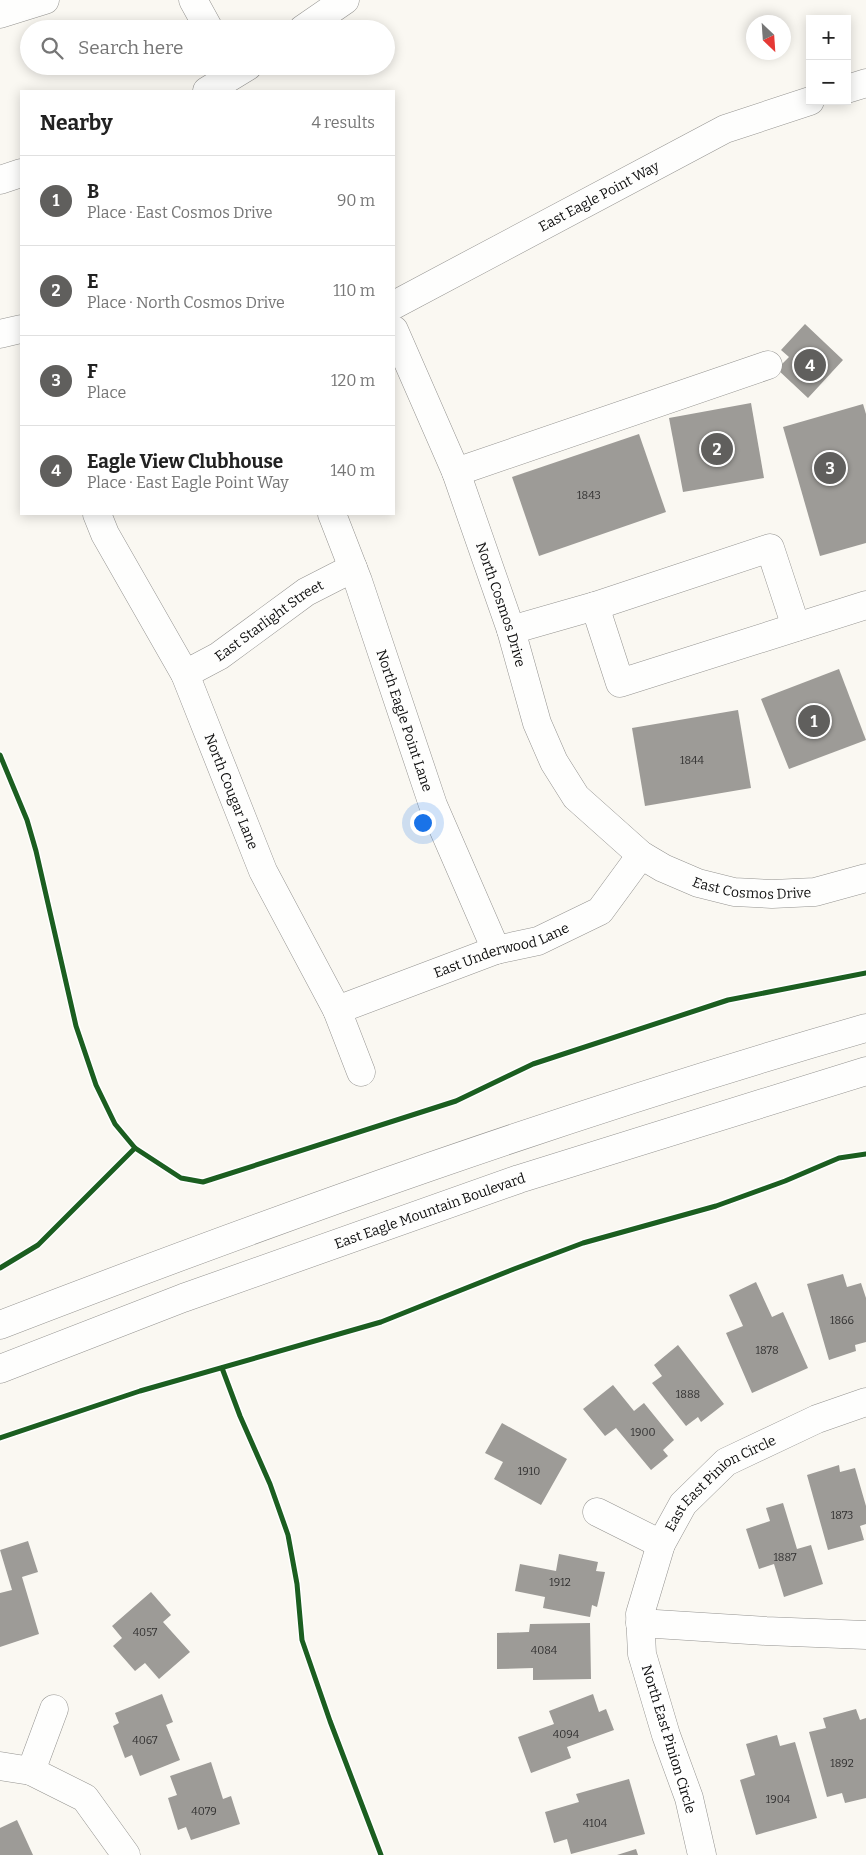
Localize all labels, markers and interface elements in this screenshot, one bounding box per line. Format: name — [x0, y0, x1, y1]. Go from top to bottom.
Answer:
north arrow — [746, 15, 791, 60]
map controls — [806, 15, 851, 105]
button: + — [806, 15, 851, 60]
search box — [20, 20, 395, 75]
icon: search — [38, 34, 66, 62]
text: Search here — [78, 36, 183, 59]
button: − — [806, 60, 851, 105]
text: Nearby — [40, 110, 113, 136]
text: 4 results — [312, 113, 375, 132]
street label: East Eagle Point Way — [536, 157, 663, 235]
text: B — [87, 180, 99, 203]
text: 1 — [53, 191, 59, 210]
text: 90 m — [337, 191, 375, 210]
text: Place · East Cosmos Drive — [87, 203, 272, 222]
text: E — [87, 270, 99, 293]
text: 2 — [51, 281, 61, 300]
text: 110 m — [333, 281, 375, 300]
text: Place · North Cosmos Drive — [87, 293, 285, 312]
pin: 4 — [794, 346, 826, 384]
text: F — [87, 360, 98, 383]
text: 3 — [51, 371, 61, 390]
text: 120 m — [331, 371, 375, 390]
text: Place — [87, 383, 126, 402]
pin: 2 — [701, 430, 733, 468]
pin: 3 — [814, 449, 846, 487]
text: Eagle View Clubhouse — [87, 450, 283, 473]
text: 4 — [51, 461, 61, 480]
text: 140 m — [330, 461, 375, 480]
text: Place · East Eagle Point Way — [87, 473, 289, 492]
house number: 1843 — [577, 489, 601, 502]
street label: North Cosmos Drive — [472, 540, 529, 669]
street label: East Starlight Street — [212, 577, 326, 665]
street label: North Eagle Point Lane — [373, 647, 436, 794]
pin: 1 — [798, 702, 830, 740]
street label: North Cougar Lane — [200, 731, 262, 852]
house number: 1844 — [680, 754, 705, 767]
your location — [410, 810, 436, 836]
street label: East Cosmos Drive — [690, 874, 812, 903]
street label: East Underwood Lane — [431, 919, 572, 982]
street label: East Eagle Mountain Boulevard — [332, 1170, 527, 1253]
house number: 1866 — [830, 1314, 854, 1327]
house number: 1878 — [755, 1344, 779, 1357]
house number: 1888 — [676, 1388, 700, 1401]
house number: 1900 — [630, 1426, 656, 1439]
street label: East East Pinion Circle — [662, 1432, 779, 1534]
house number: 1910 — [518, 1465, 540, 1478]
house number: 1873 — [831, 1509, 853, 1522]
house number: 1887 — [773, 1551, 797, 1564]
house number: 1912 — [549, 1576, 571, 1589]
house number: 4057 — [133, 1626, 158, 1639]
house number: 4084 — [531, 1644, 558, 1657]
street label: North East Pinion Circle — [638, 1663, 699, 1816]
house number: 4094 — [553, 1728, 580, 1741]
house number: 4067 — [132, 1734, 158, 1747]
house number: 1892 — [830, 1757, 854, 1770]
house number: 1904 — [766, 1793, 791, 1806]
house number: 4079 — [191, 1805, 217, 1818]
house number: 4104 — [583, 1817, 608, 1830]

